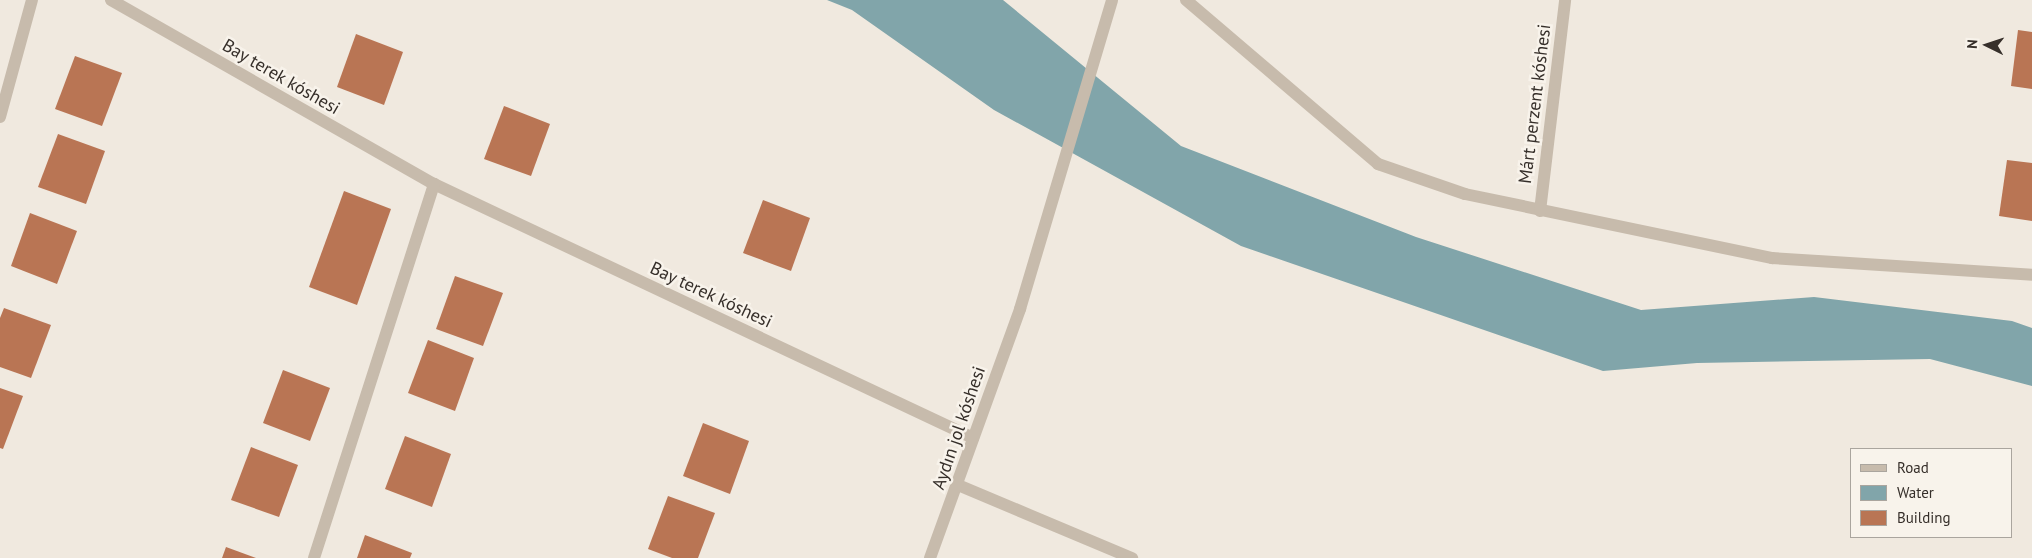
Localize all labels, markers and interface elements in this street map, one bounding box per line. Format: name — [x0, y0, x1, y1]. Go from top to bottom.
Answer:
north arrow — [1962, 20, 2012, 70]
street label: Márt perzent kóshesi — [1515, 23, 1555, 185]
street label: Bay terek kóshesi — [218, 34, 344, 120]
text: N — [1963, 39, 1981, 49]
street label: Bay terek kóshesi — [646, 257, 776, 333]
street label: Aydın jol kóshesi — [928, 364, 990, 492]
legend — [1850, 448, 2012, 538]
text: Road — [1897, 458, 1929, 477]
text: Water — [1897, 483, 1934, 502]
text: Building — [1897, 508, 1951, 527]

